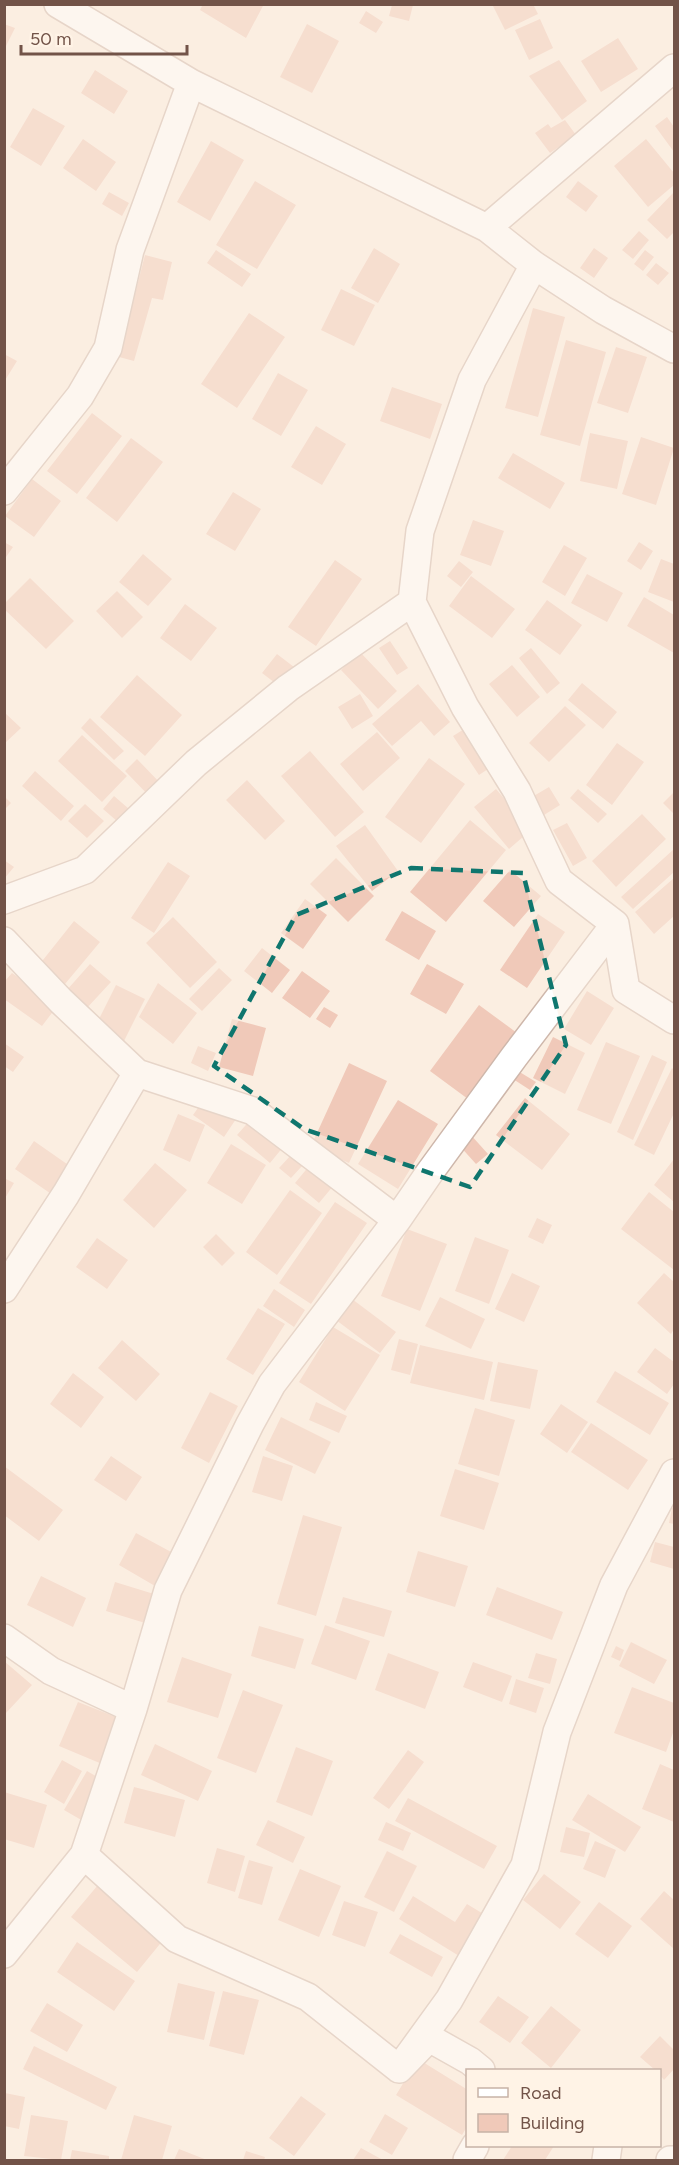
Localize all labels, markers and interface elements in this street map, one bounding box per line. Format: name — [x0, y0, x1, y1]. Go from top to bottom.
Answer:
scale bar — [21, 18, 188, 56]
text: 50 m — [30, 28, 72, 50]
legend — [466, 2069, 661, 2147]
text: Road — [520, 2082, 561, 2104]
text: Building — [520, 2112, 585, 2134]

